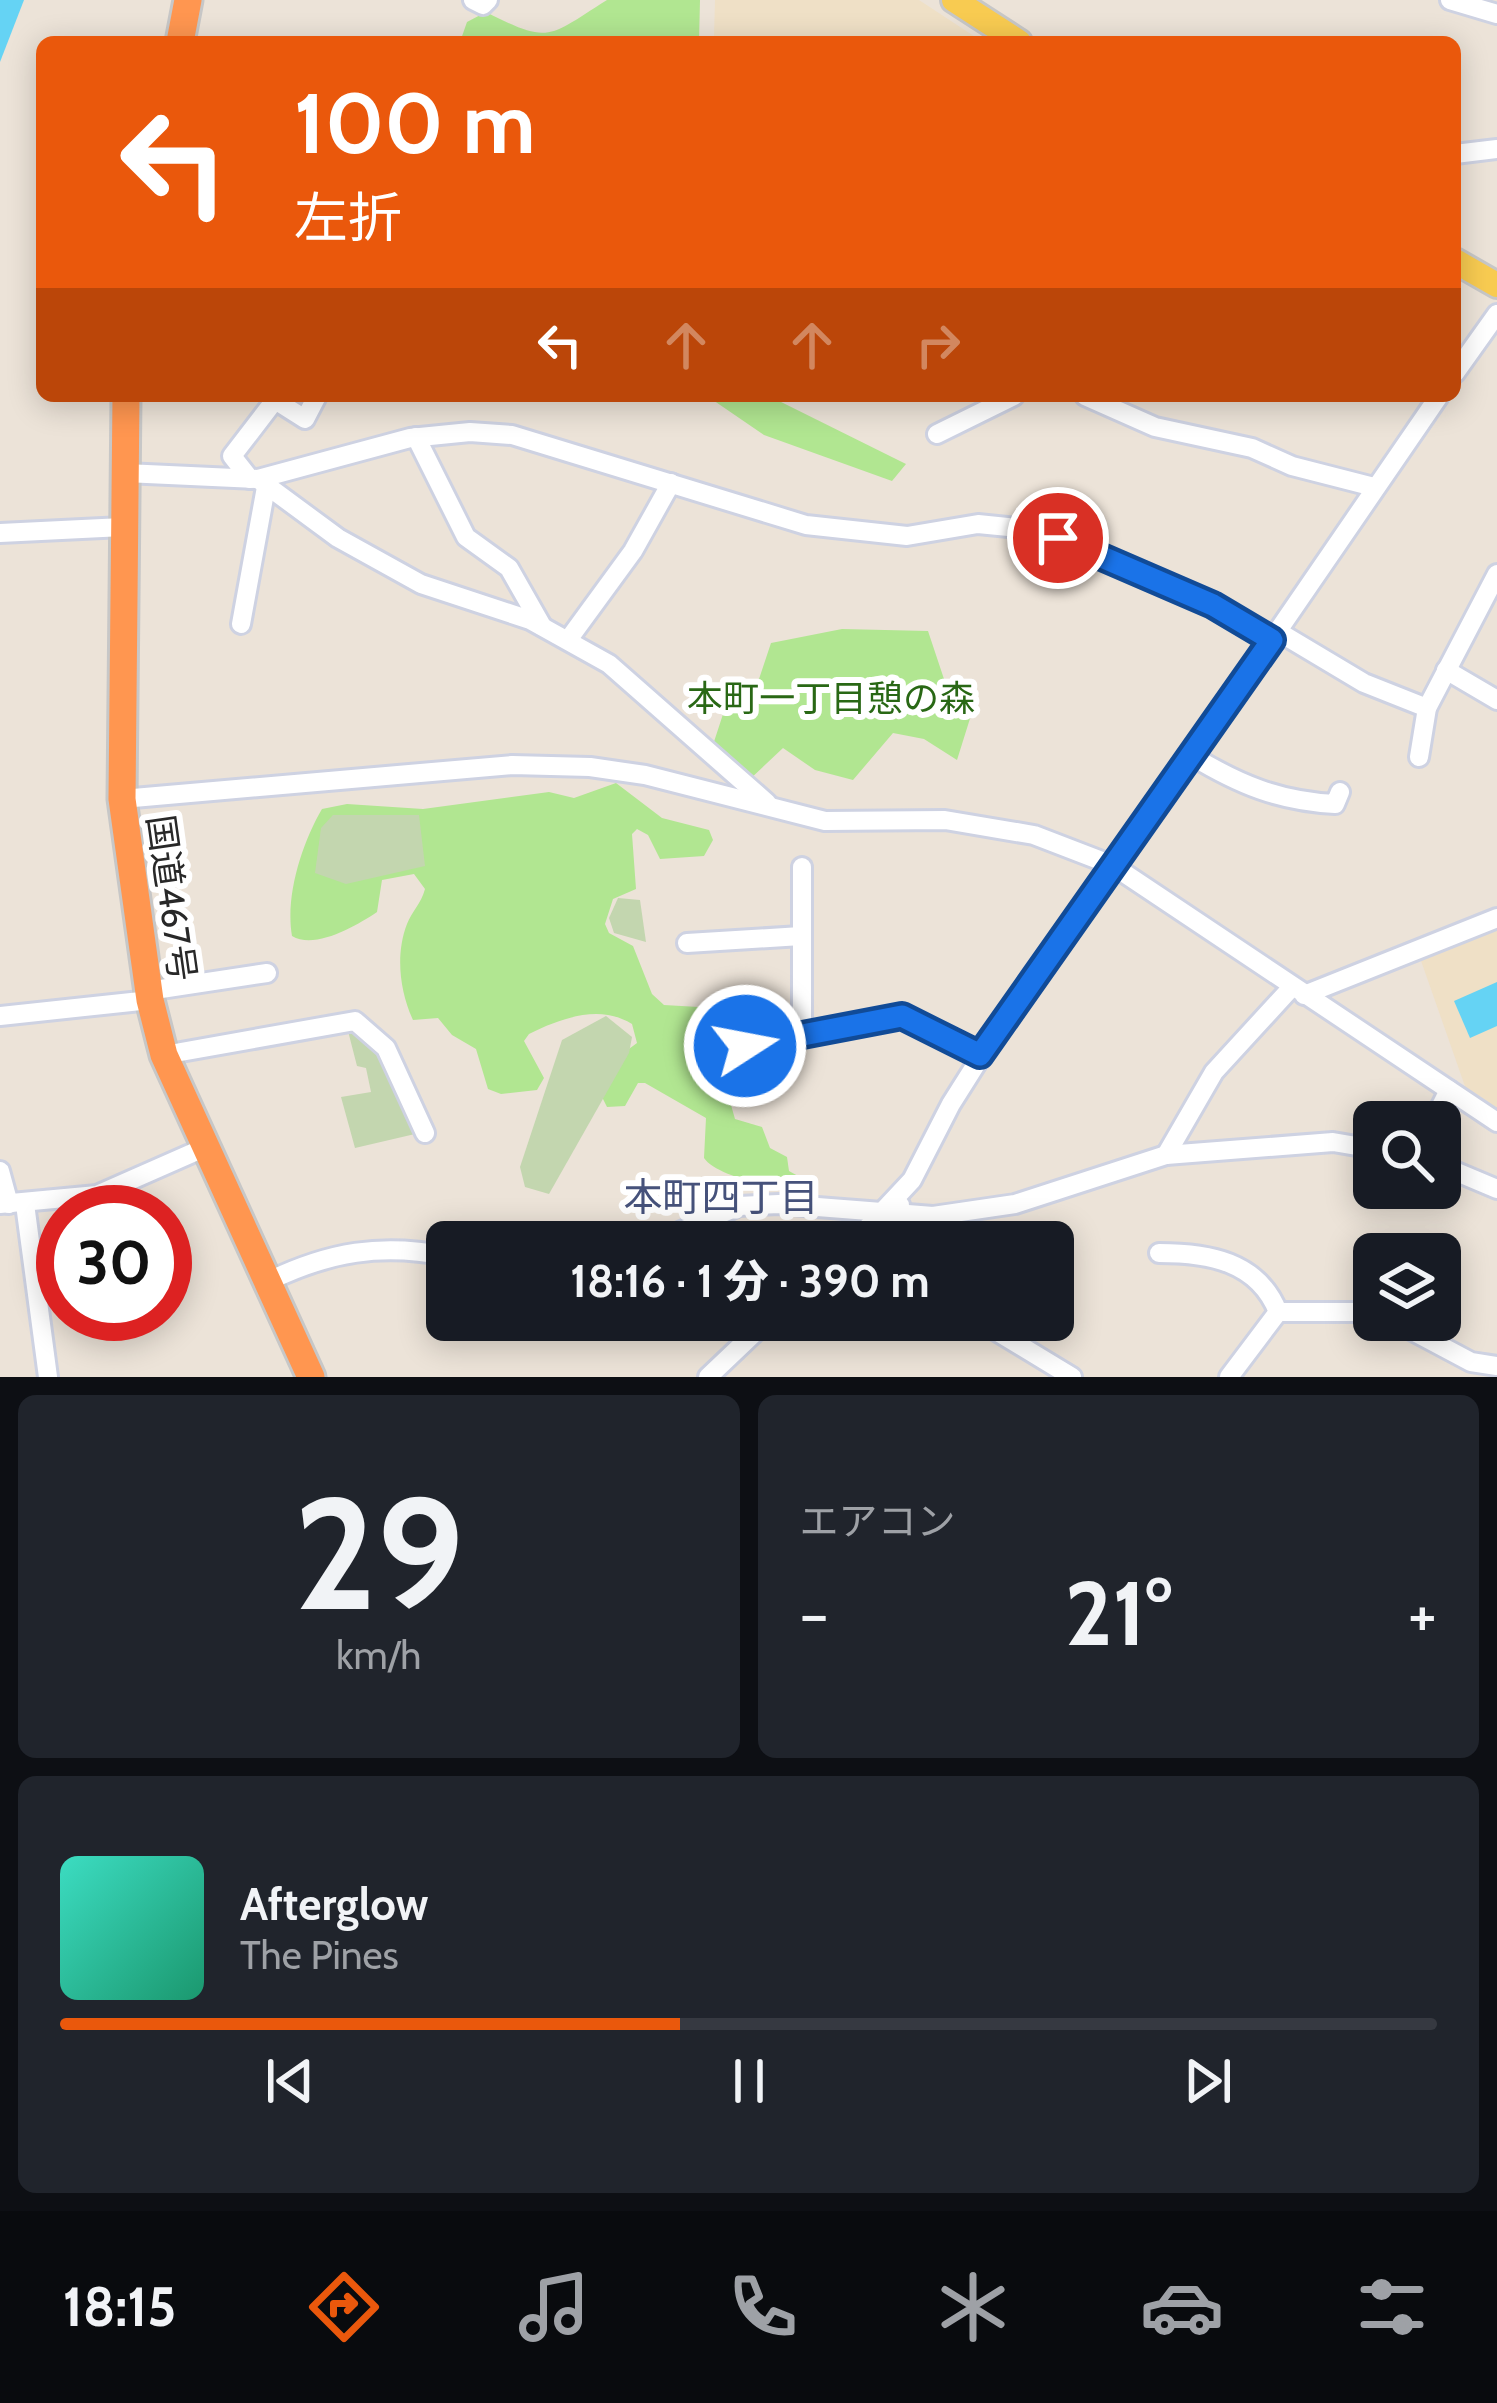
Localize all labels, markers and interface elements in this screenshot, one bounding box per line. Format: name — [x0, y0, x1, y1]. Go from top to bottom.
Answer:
text: 100 m — [294, 72, 536, 174]
icon: left — [96, 84, 252, 240]
text: 左折 — [294, 185, 402, 251]
icon: left — [527, 312, 593, 378]
icon: ahead — [653, 312, 719, 378]
icon: ahead — [779, 312, 845, 378]
icon: right — [905, 312, 971, 378]
pin — [1007, 487, 1109, 589]
icon: arrive — [1025, 505, 1091, 571]
park label: 本町一丁目憩の森 — [687, 676, 975, 720]
street label: 国道467号 — [139, 812, 205, 984]
position arrow — [682, 983, 808, 1109]
map controls — [1353, 1101, 1461, 1341]
button: search — [1353, 1101, 1461, 1209]
district label: 本町四丁目 — [623, 1173, 819, 1221]
speed limit sign: 30 — [36, 1185, 192, 1341]
button: layers — [1353, 1233, 1461, 1341]
text: 18:16 · 1 分 · 390 m — [570, 1254, 930, 1308]
text: 29 — [294, 1458, 464, 1648]
text: エアコン — [800, 1497, 956, 1545]
text: 21° — [1065, 1558, 1172, 1668]
text: − — [800, 1573, 829, 1654]
text: + — [1408, 1573, 1437, 1654]
text: km/h — [336, 1631, 421, 1679]
text: Afterglow — [240, 1877, 428, 1931]
text: The Pines — [240, 1931, 399, 1979]
icon: previous — [257, 2048, 323, 2114]
icon: pause — [716, 2048, 782, 2114]
icon: next — [1175, 2048, 1241, 2114]
icon: directions — [302, 2265, 386, 2349]
icon: music — [512, 2265, 596, 2349]
icon: phone — [721, 2265, 805, 2349]
icon: climate — [931, 2265, 1015, 2349]
icon: car — [1140, 2265, 1224, 2349]
icon: filters — [1350, 2265, 1434, 2349]
text: 18:15 — [63, 2274, 176, 2340]

